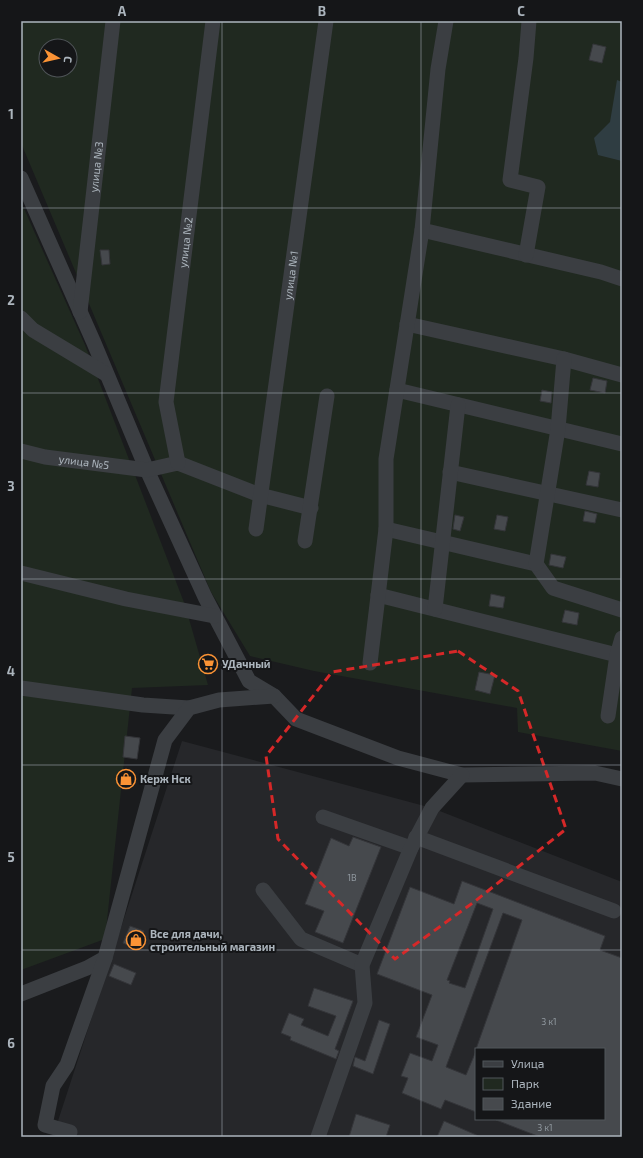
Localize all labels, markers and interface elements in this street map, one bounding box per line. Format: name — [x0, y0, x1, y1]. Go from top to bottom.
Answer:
text: A — [118, 3, 127, 19]
text: B — [318, 3, 326, 19]
text: C — [517, 3, 525, 19]
north arrow — [38, 38, 78, 78]
text: С — [61, 55, 75, 64]
text: 1 — [8, 106, 14, 122]
street label: улица №3 — [87, 141, 105, 193]
street label: улица №2 — [176, 216, 195, 269]
street label: улица №1 — [281, 250, 300, 301]
text: 2 — [7, 292, 15, 308]
street label: улица №5 — [58, 452, 110, 471]
text: 3 — [7, 478, 15, 494]
supermarket icon: УДачный — [197, 653, 219, 675]
place label: УДачный — [222, 657, 271, 670]
text: 4 — [7, 663, 15, 679]
shop icon: Керж Нск — [115, 768, 137, 790]
place label: Керж Нск — [140, 772, 191, 785]
text: 5 — [7, 849, 15, 865]
house number: 1В — [347, 872, 357, 883]
place label: Все для дачи, строительный магазин — [150, 927, 275, 953]
shop icon: Все для дачи, строительный магазин — [125, 929, 147, 951]
house number: 3 к1 — [541, 1016, 557, 1027]
text: 6 — [7, 1035, 15, 1051]
legend — [475, 1048, 605, 1120]
text: Улица — [511, 1056, 544, 1070]
text: Парк — [511, 1076, 540, 1090]
text: Здание — [511, 1096, 552, 1110]
house number: 3 к1 — [537, 1122, 553, 1133]

